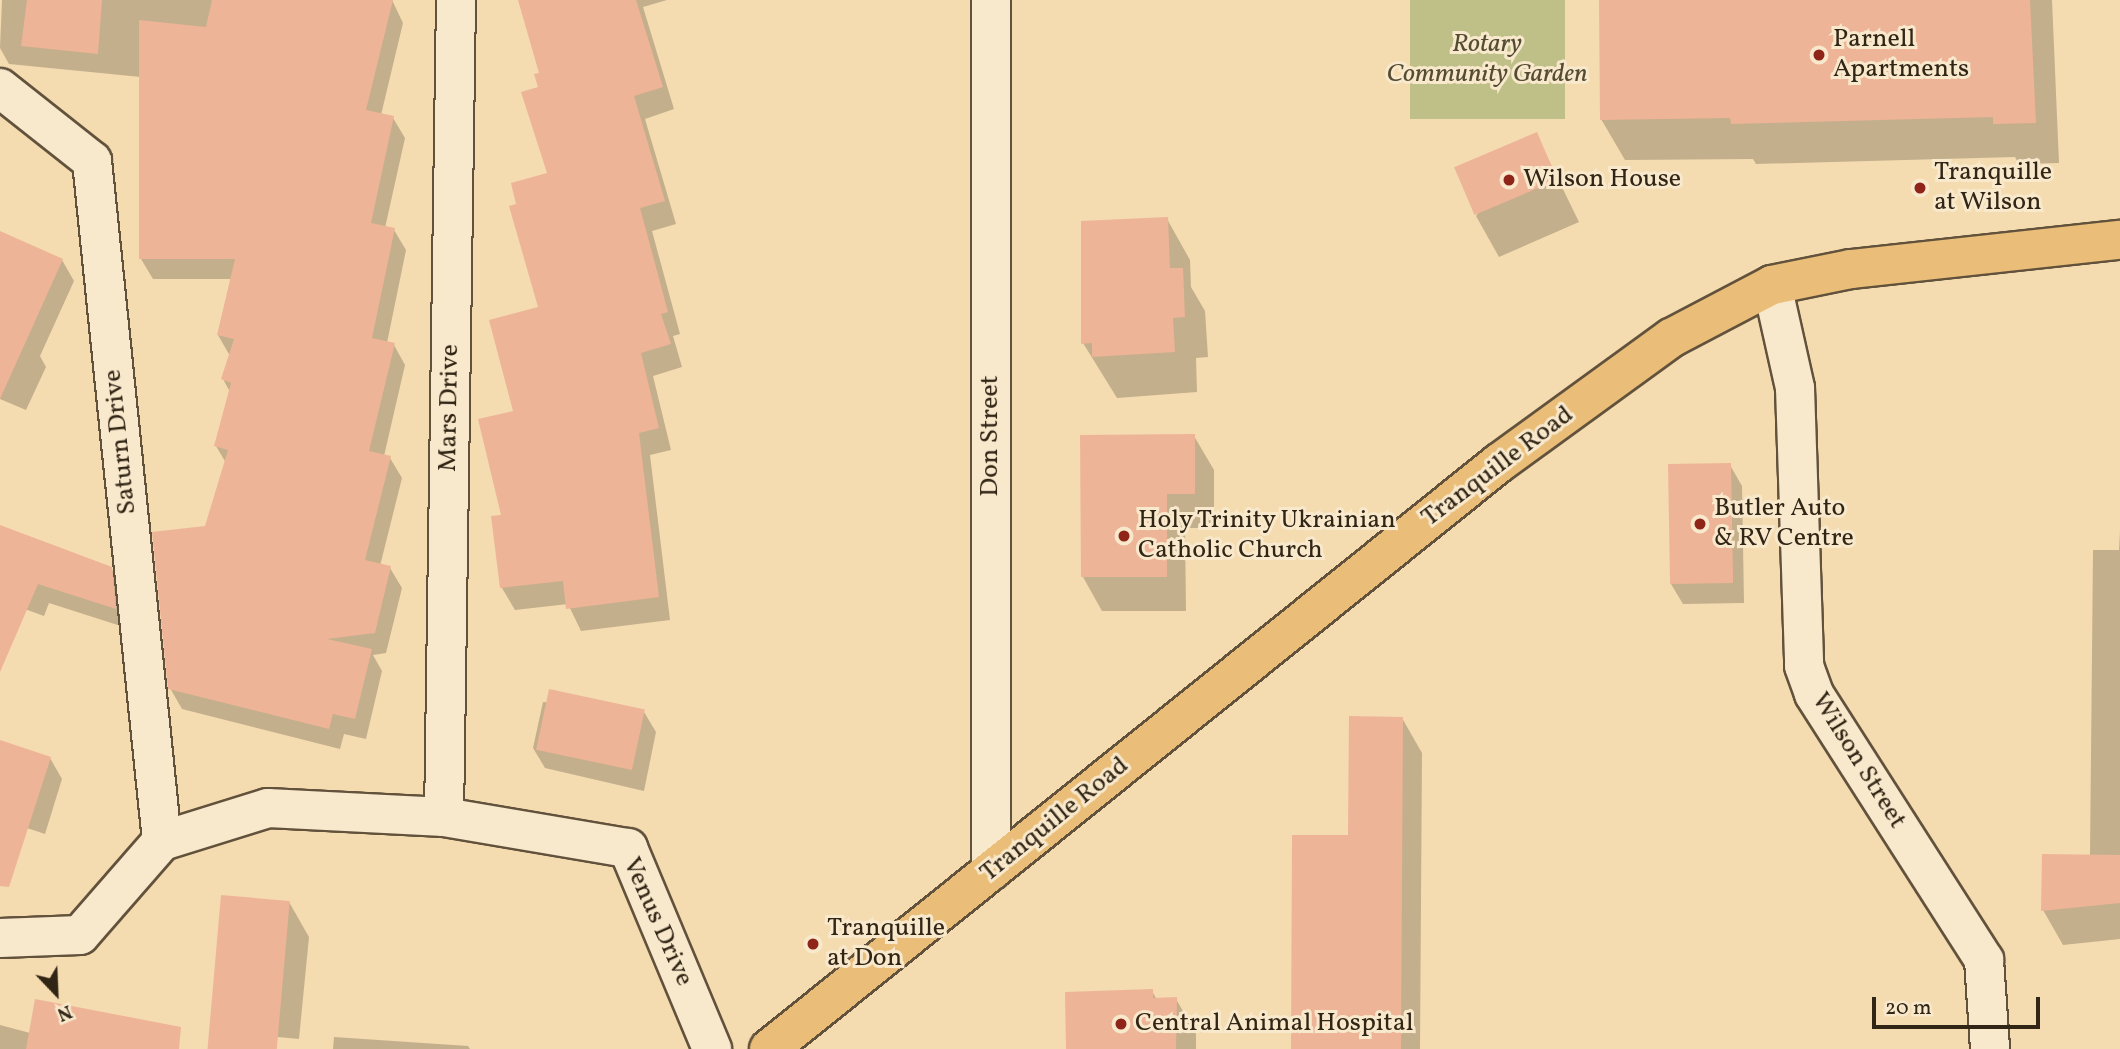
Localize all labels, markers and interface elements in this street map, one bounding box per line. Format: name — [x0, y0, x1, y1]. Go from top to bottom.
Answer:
place label: Parnell Apartments — [1833, 24, 1969, 86]
park label: Rotary Community Garden — [1386, 29, 1588, 90]
marker: Parnell Apartments — [1811, 47, 1827, 63]
place label: Tranquille at Wilson — [1934, 157, 2052, 218]
place label: Wilson House — [1523, 164, 1681, 196]
marker: Wilson House — [1501, 172, 1517, 188]
marker: Tranquille at Wilson — [1912, 180, 1928, 196]
street label: Mars Drive — [433, 344, 467, 472]
street label: Saturn Drive — [98, 368, 144, 516]
street label: Don Street — [975, 375, 1007, 497]
street label: Tranquille Road — [1416, 400, 1580, 534]
place label: Butler Auto & RV Centre — [1714, 493, 1855, 554]
place label: Holy Trinity Ukrainian Catholic Church — [1138, 505, 1398, 566]
marker: Butler Auto & RV Centre — [1692, 516, 1708, 532]
marker: Holy Trinity Ukrainian Catholic Church — [1116, 528, 1132, 544]
street label: Wilson Street — [1804, 687, 1912, 835]
street label: Tranquille Road — [974, 751, 1136, 889]
street label: Venus Drive — [615, 853, 699, 991]
place label: Tranquille at Don — [827, 913, 945, 974]
marker: Tranquille at Don — [805, 936, 821, 952]
north arrow — [21, 958, 91, 1028]
scale bar — [1875, 982, 2043, 1026]
text: 20 m — [1885, 994, 1931, 1023]
text: N — [53, 998, 76, 1027]
place label: Central Animal Hospital — [1135, 1008, 1413, 1040]
marker: Central Animal Hospital — [1113, 1016, 1129, 1032]

